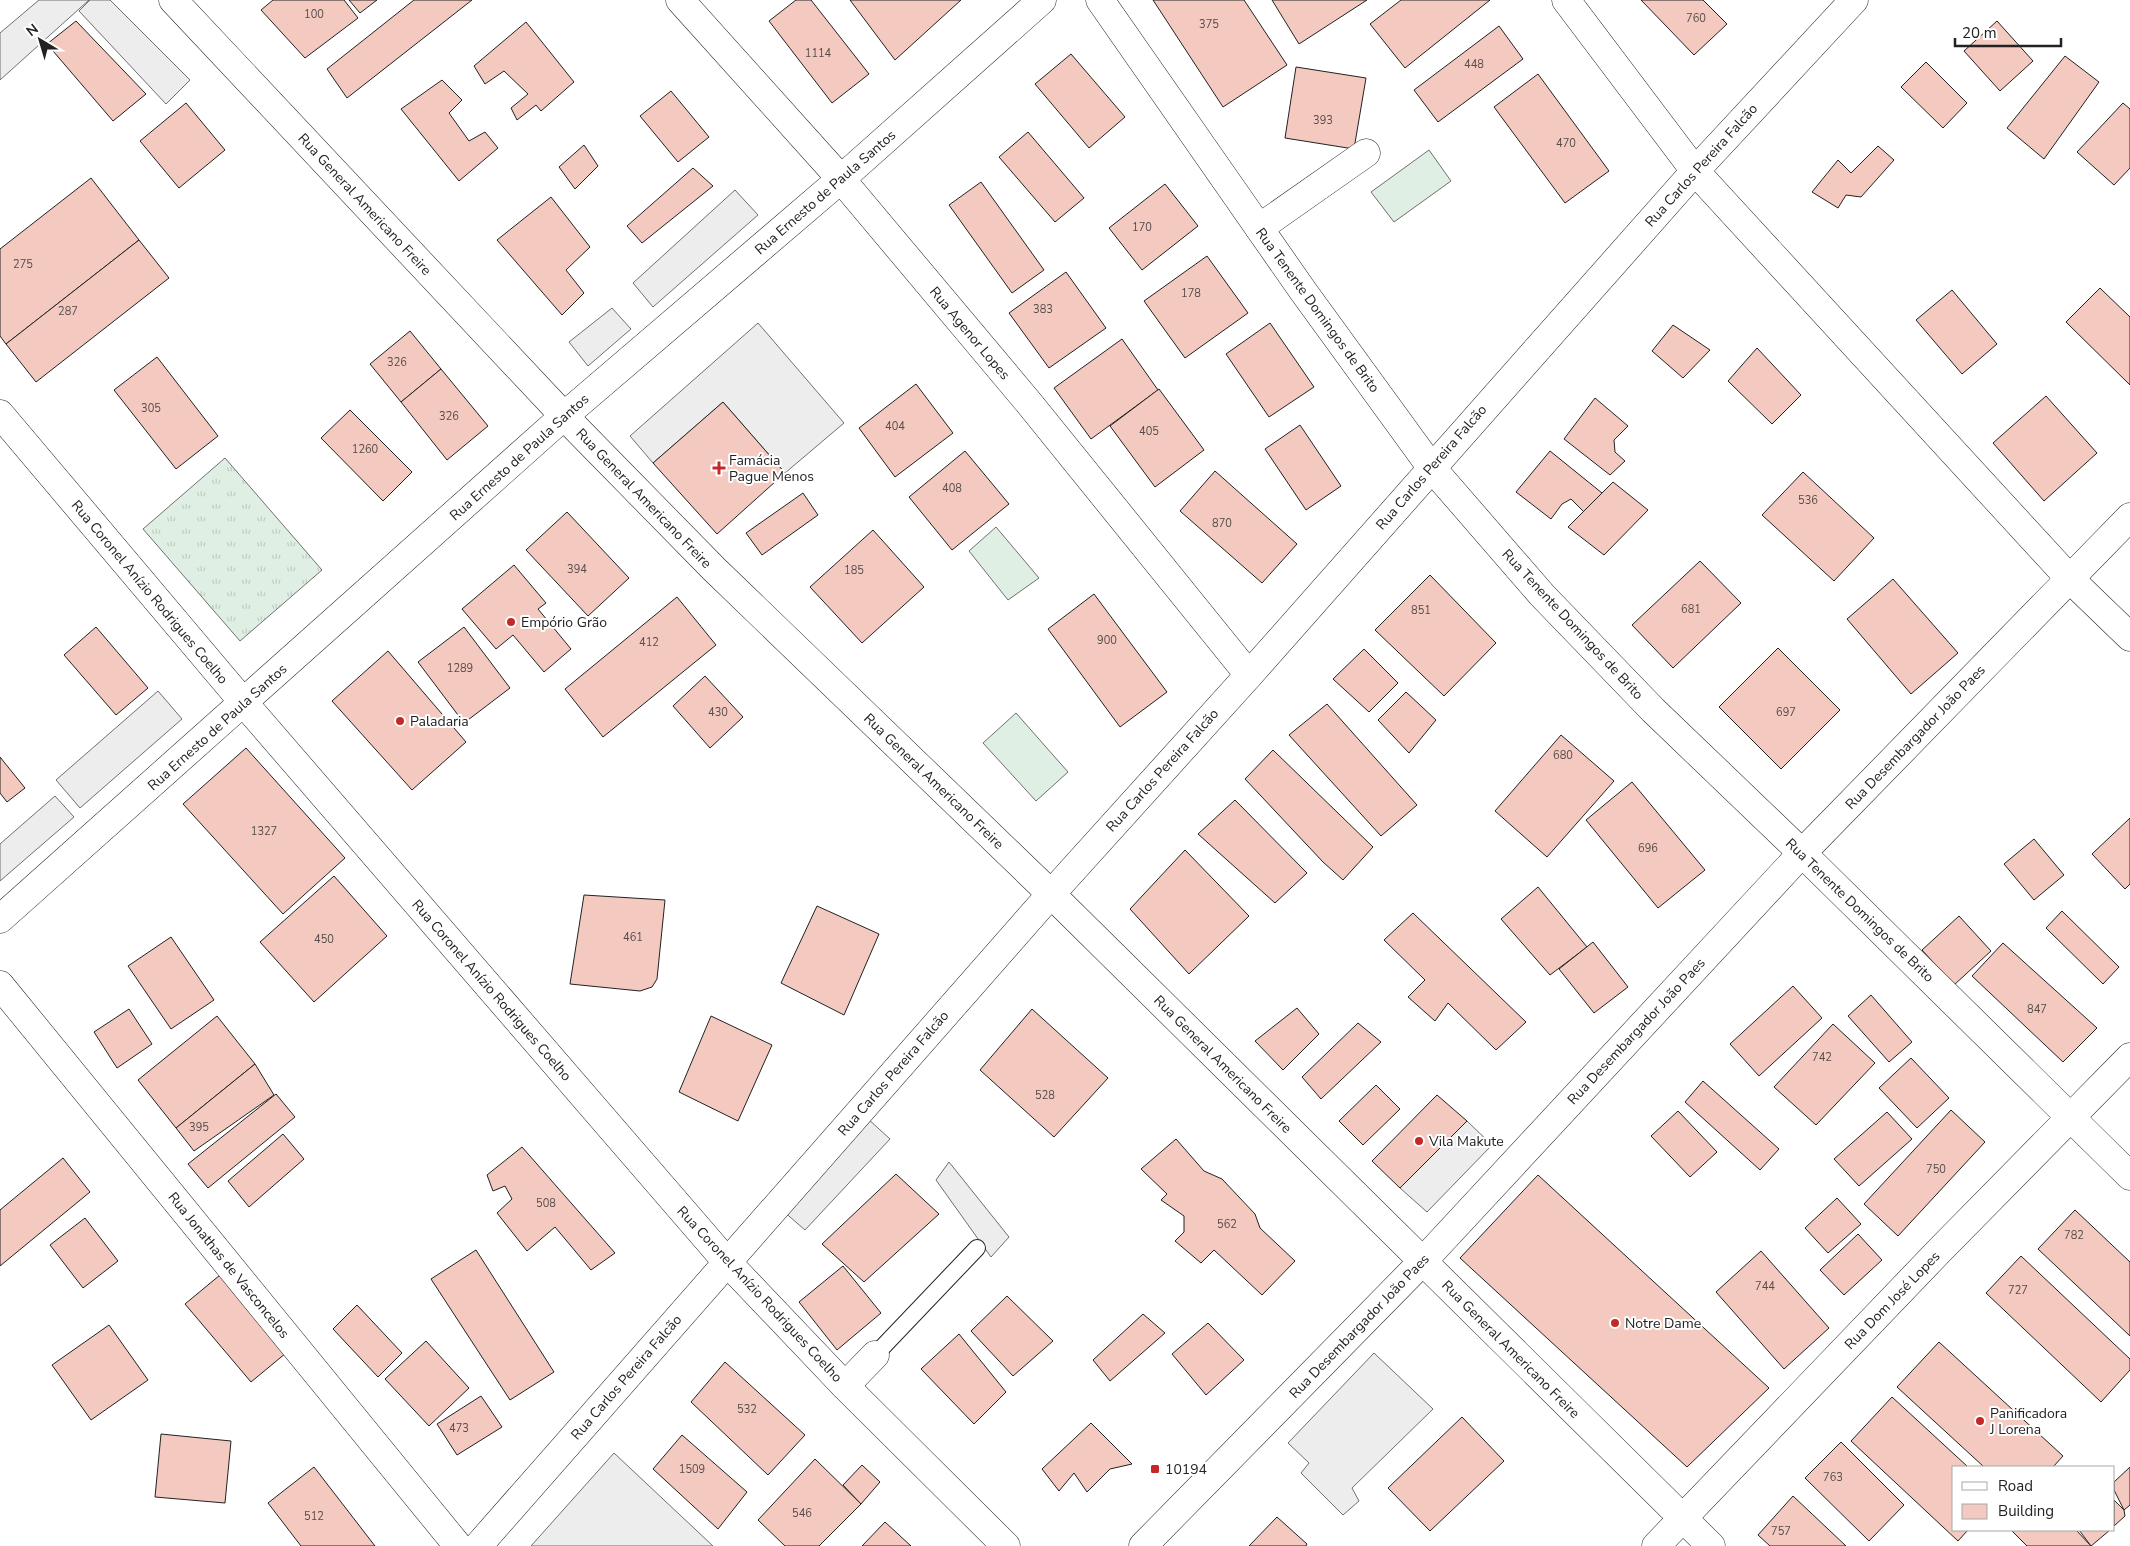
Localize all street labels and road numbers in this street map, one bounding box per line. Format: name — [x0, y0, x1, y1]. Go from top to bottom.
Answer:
street label: Rua Carlos Pereira Falcão — [1641, 99, 1762, 231]
street label: Rua Ernesto de Paula Santos — [751, 126, 900, 259]
street label: Rua General Americano Freire — [294, 129, 436, 280]
street label: Rua Tenente Domingos de Brito — [1251, 224, 1384, 397]
street label: Rua Agenor Lopes — [925, 283, 1014, 384]
street label: Rua Ernesto de Paula Santos — [446, 390, 593, 525]
street label: Rua Carlos Pereira Falcão — [1372, 401, 1491, 534]
street label: Rua General Americano Freire — [572, 424, 716, 573]
street label: Rua Coronel Anízio Rodrigues Coelho — [67, 496, 232, 688]
street label: Rua Tenente Domingos de Brito — [1498, 545, 1648, 704]
street label: Rua Ernesto de Paula Santos — [144, 660, 291, 795]
street label: Rua Desembargador João Paes — [1841, 661, 1990, 814]
street label: Rua Carlos Pereira Falcão — [1102, 704, 1223, 836]
street label: Rua General Americano Freire — [859, 709, 1008, 853]
street label: Rua Tenente Domingos de Brito — [1781, 834, 1938, 987]
street label: Rua Coronel Anízio Rodrigues Coelho — [407, 896, 576, 1085]
street label: Rua Desembargador João Paes — [1563, 954, 1710, 1109]
street label: Rua General Americano Freire — [1149, 991, 1296, 1138]
street label: Rua Carlos Pereira Falcão — [834, 1007, 953, 1140]
street label: Rua Jonathas de Vasconcelos — [164, 1188, 294, 1343]
street label: Rua Coronel Anízio Rodrigues Coelho — [673, 1202, 847, 1387]
street label: Rua Dom José Lopes — [1840, 1247, 1944, 1354]
street label: Rua Desembargador João Paes — [1285, 1250, 1434, 1403]
street label: Rua General Americano Freire — [1437, 1276, 1584, 1423]
street label: Rua Carlos Pereira Falcão — [567, 1311, 686, 1444]

